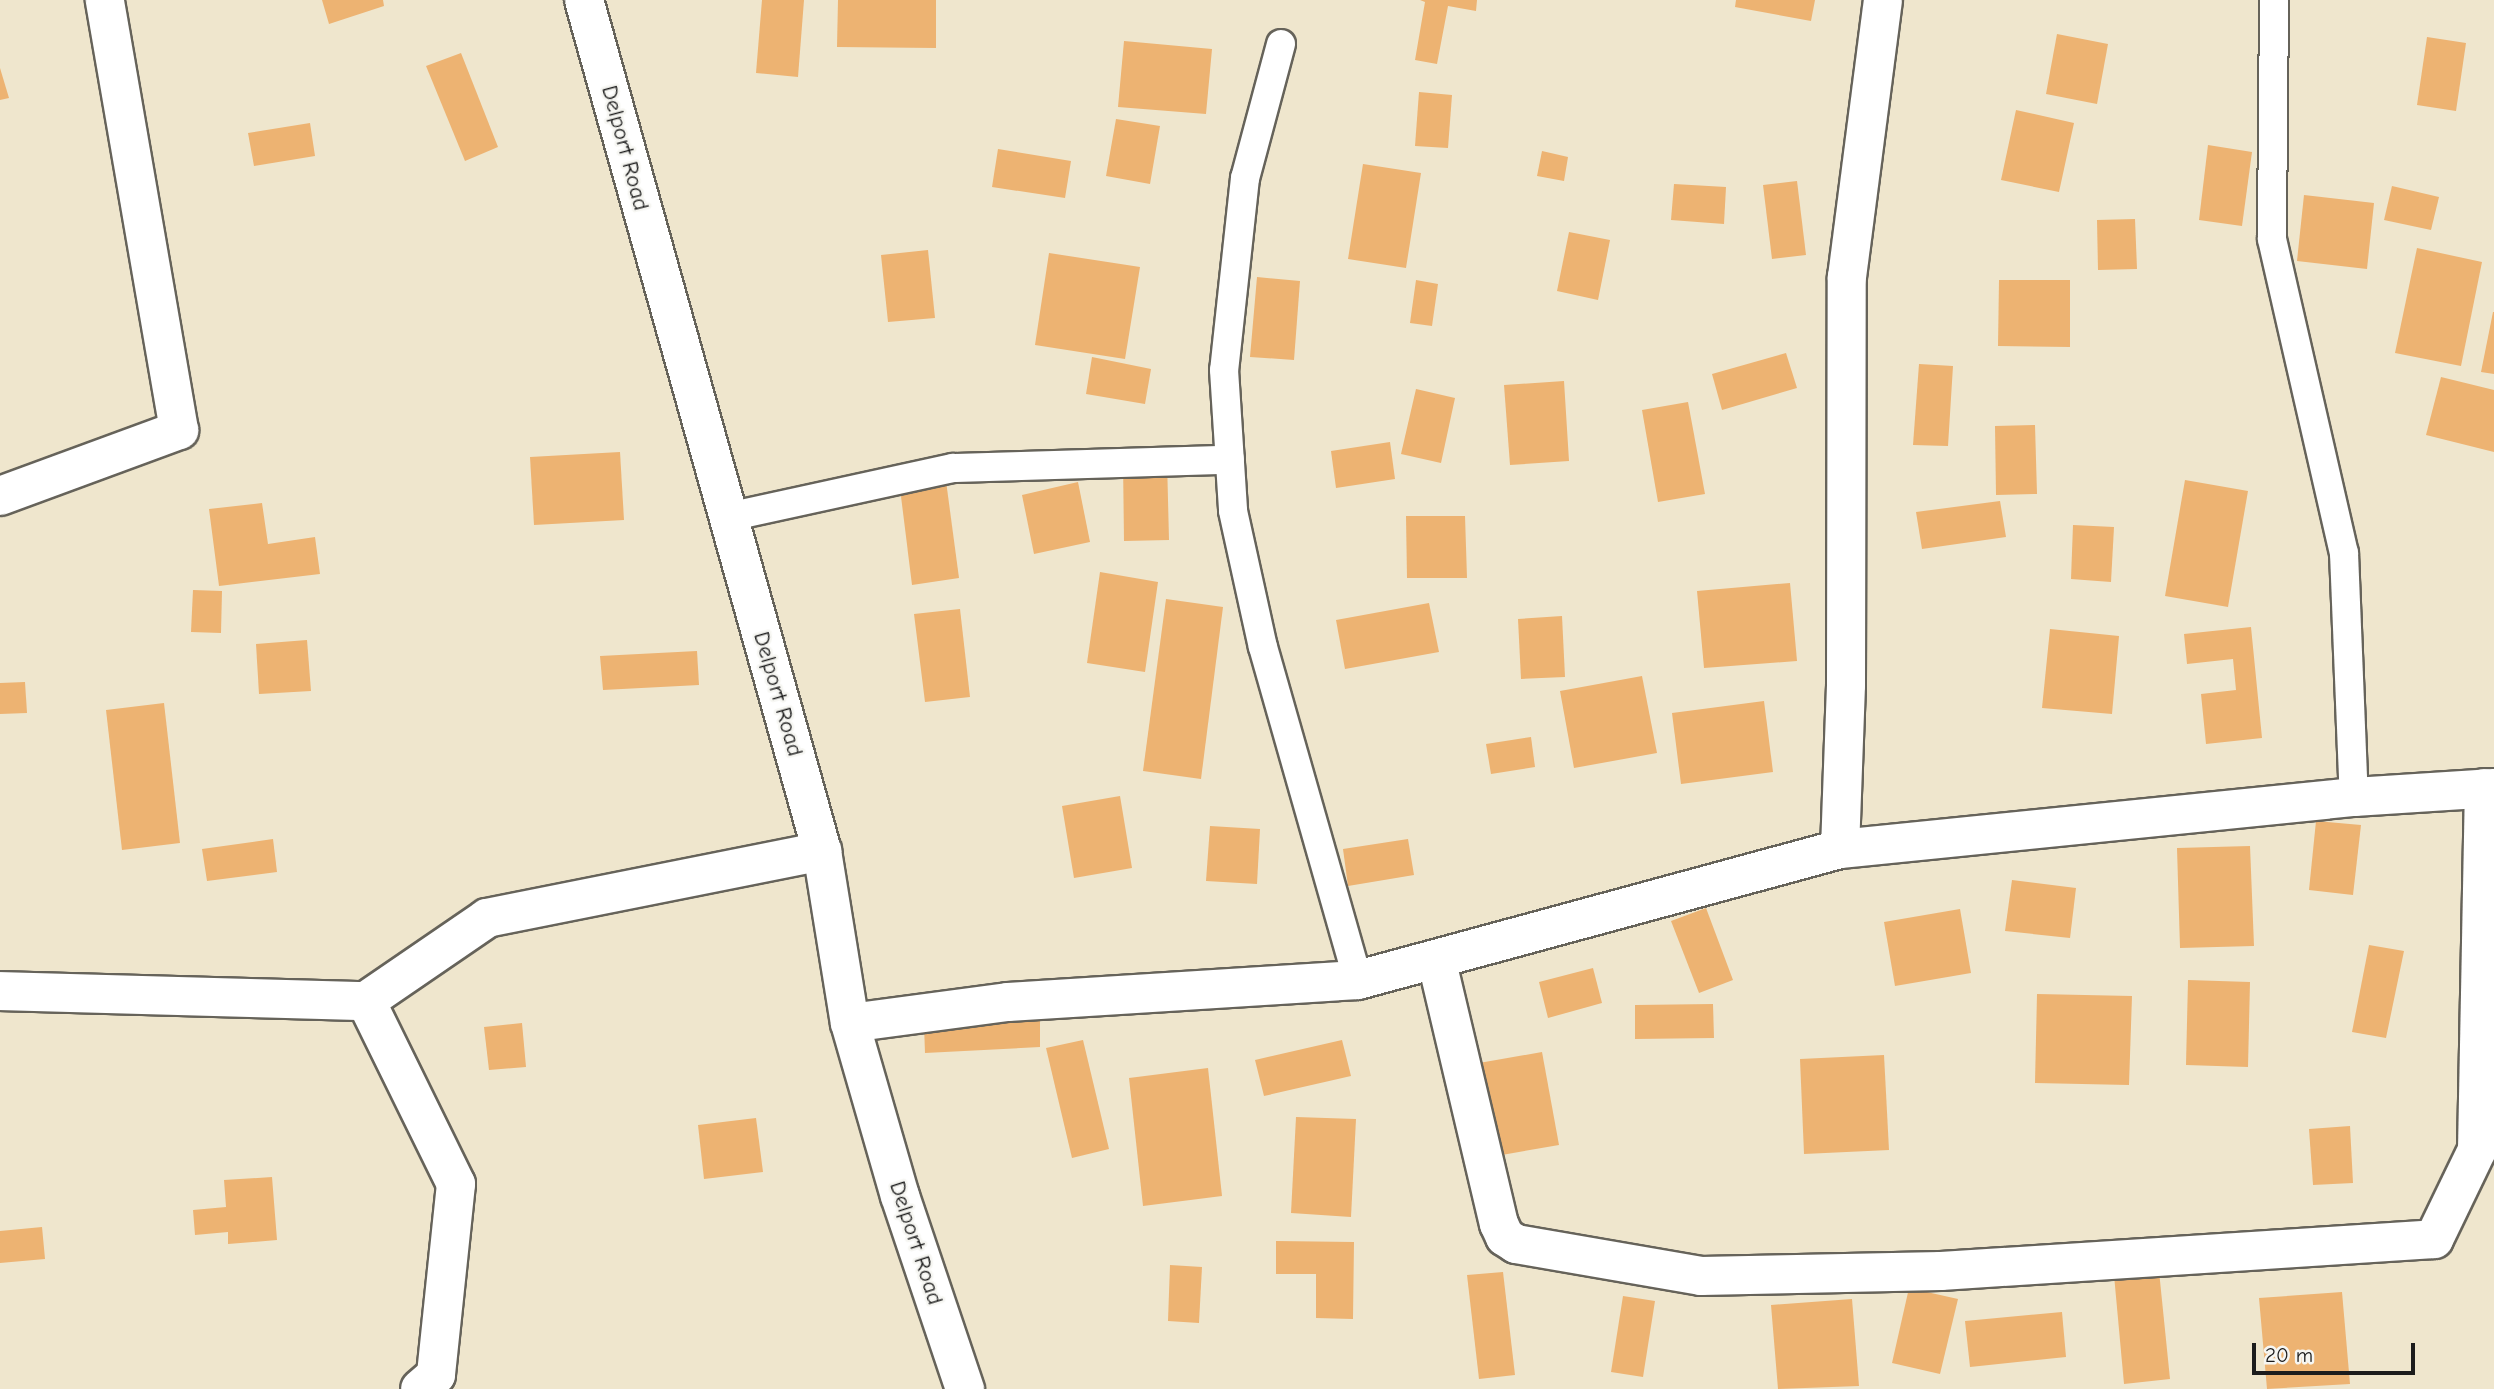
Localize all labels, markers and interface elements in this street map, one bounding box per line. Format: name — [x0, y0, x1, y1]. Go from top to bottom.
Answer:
street label: Delport Road — [595, 82, 655, 214]
street label: Delport Road — [747, 628, 809, 760]
street label: Delport Road — [883, 1178, 949, 1308]
scale bar — [2256, 1330, 2419, 1374]
text: 20 m — [2265, 1343, 2313, 1367]

